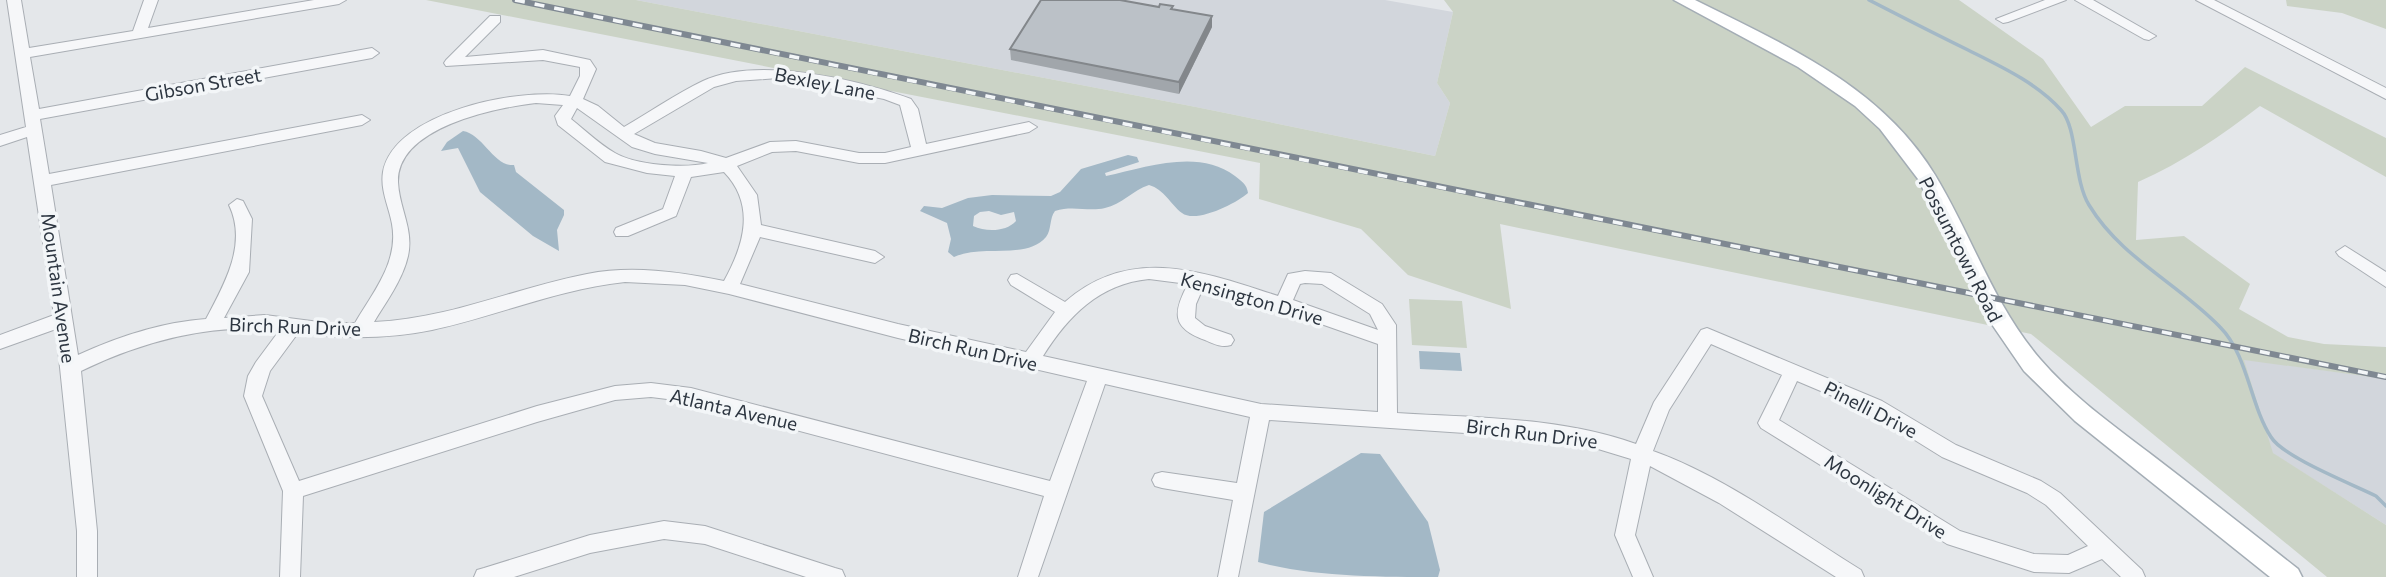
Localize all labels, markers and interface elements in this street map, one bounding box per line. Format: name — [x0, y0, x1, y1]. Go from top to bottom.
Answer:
street label: Gibson Street — [143, 62, 263, 106]
street label: Bexley Lane — [773, 62, 877, 104]
street label: Possumtown Road — [1914, 173, 2008, 325]
street label: Mountain Avenue — [37, 211, 81, 365]
street label: Kensington Drive — [1178, 267, 1326, 329]
street label: Birch Run Drive — [229, 312, 361, 340]
street label: Birch Run Drive — [906, 323, 1040, 375]
street label: Pinelli Drive — [1820, 376, 1922, 442]
street label: Atlanta Avenue — [668, 383, 800, 435]
street label: Birch Run Drive — [1465, 414, 1599, 452]
street label: Moonlight Drive — [1821, 449, 1951, 543]

